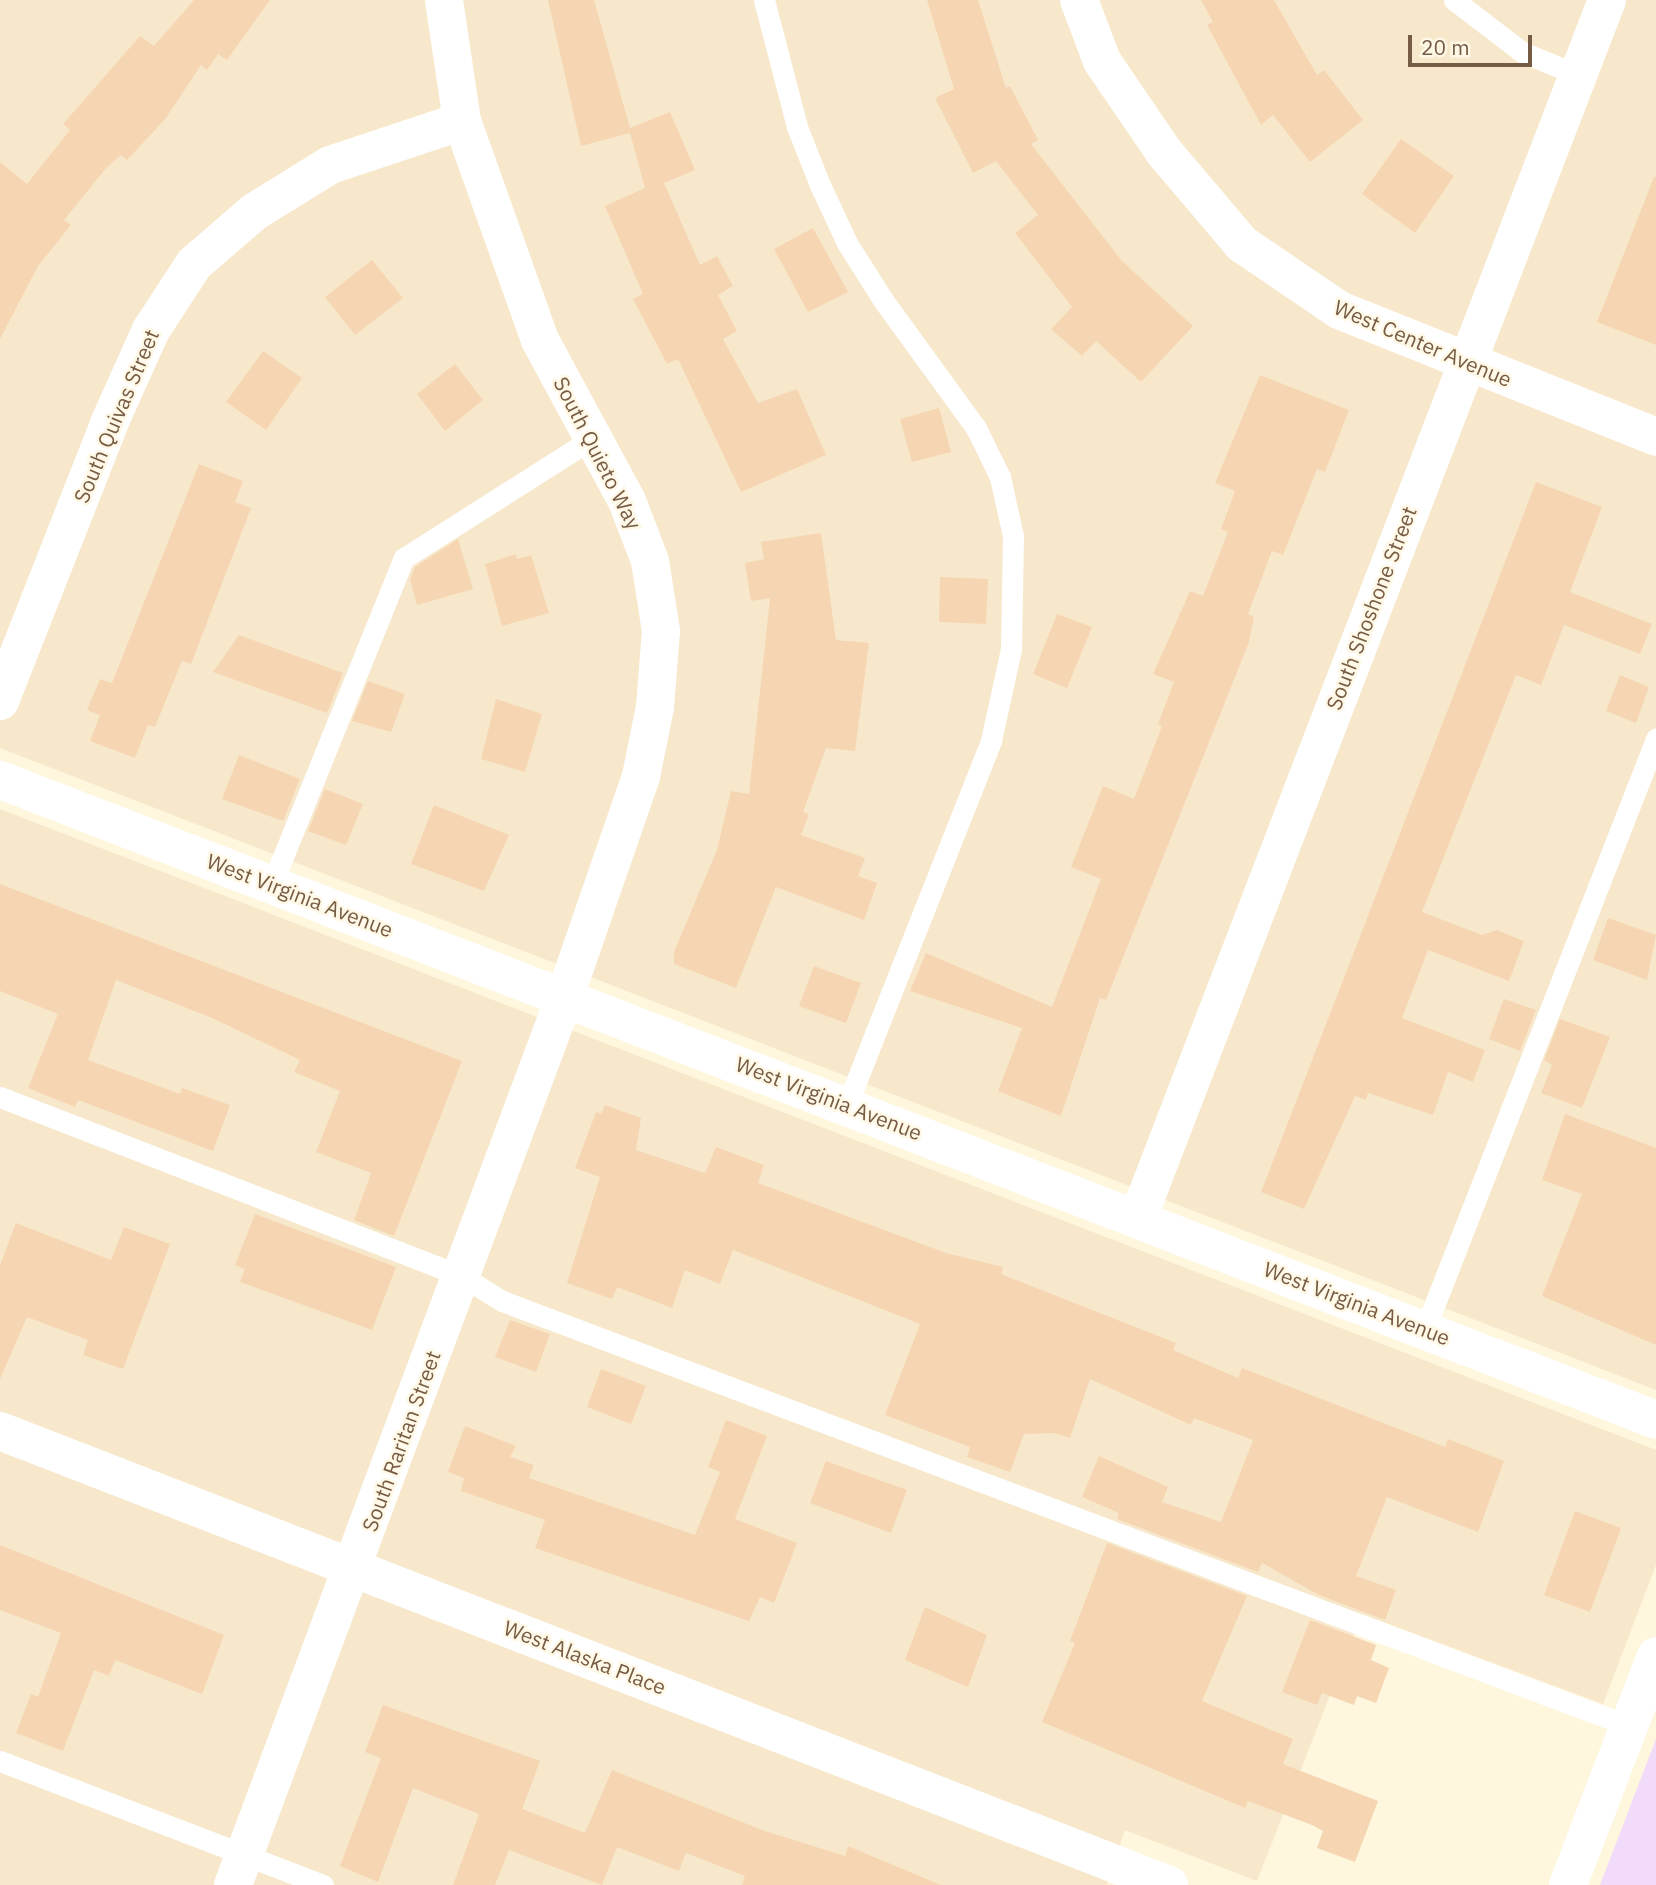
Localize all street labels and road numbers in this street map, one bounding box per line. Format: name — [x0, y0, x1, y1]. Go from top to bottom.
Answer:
street label: West Center Avenue — [1330, 294, 1516, 392]
street label: South Quivas Street — [68, 325, 164, 507]
street label: South Quieto Way — [549, 373, 647, 533]
street label: South Shoshone Street — [1321, 503, 1421, 713]
street label: West Virginia Avenue — [203, 848, 397, 942]
street label: West Virginia Avenue — [732, 1051, 926, 1145]
street label: West Virginia Avenue — [1260, 1256, 1454, 1350]
street label: South Raritan Street — [357, 1347, 445, 1535]
street label: West Alaska Place — [500, 1614, 670, 1700]

